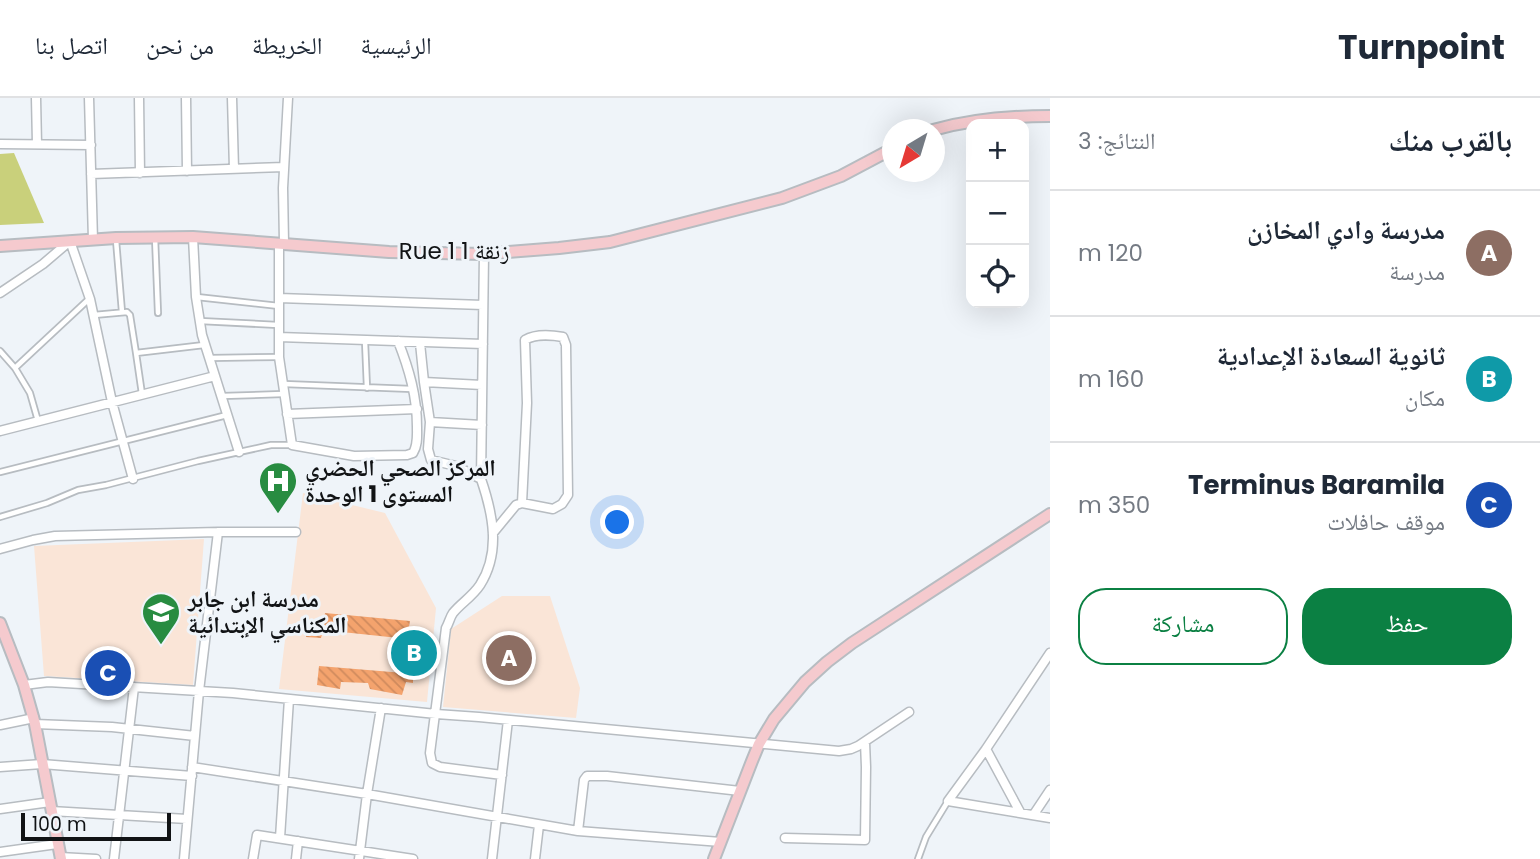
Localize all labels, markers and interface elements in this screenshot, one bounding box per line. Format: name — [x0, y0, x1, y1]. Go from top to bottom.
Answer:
text: Turnpoint — [1338, 24, 1505, 71]
text: اتصل بنا — [35, 29, 108, 62]
text: من نحن — [146, 29, 214, 62]
text: الخريطة — [252, 29, 323, 62]
text: الرئيسية — [361, 29, 432, 62]
north arrow — [882, 119, 945, 182]
map controls — [966, 119, 1029, 308]
button: + — [966, 119, 1029, 182]
text: بالقرب منك — [1389, 119, 1512, 162]
text: النتائج: 3 — [1078, 125, 1155, 157]
button: − — [966, 182, 1029, 245]
text: مدرسة وادي المخازن — [1247, 212, 1445, 248]
street label: Rue 1 زنقة 1 — [399, 235, 509, 267]
text: 120 m — [1078, 237, 1143, 269]
text: A — [1481, 237, 1497, 269]
button: locate — [966, 245, 1029, 308]
text: مدرسة — [1389, 256, 1445, 288]
text: ثانوية السعادة الإعدادية — [1217, 338, 1445, 374]
text: 160 m — [1078, 363, 1144, 395]
text: B — [1481, 363, 1497, 395]
text: مكان — [1405, 382, 1445, 414]
place label: المركز الصحي الحضري المستوى 1 الوحدة — [305, 452, 496, 510]
hospital icon: المركز الصحي الحضري المستوى 1 الوحدة — [257, 460, 299, 515]
text: Terminus Baramila — [1188, 467, 1445, 503]
text: 350 m — [1078, 489, 1150, 521]
text: C — [1480, 489, 1498, 521]
your location — [600, 505, 634, 539]
text: موقف حافلات — [1327, 506, 1445, 538]
place label: مدرسة ابن جابر المكناسي الإبتدائية — [187, 583, 347, 644]
button: مشاركة — [1078, 588, 1288, 665]
button: حفظ — [1302, 588, 1512, 665]
school or university icon: مدرسة ابن جابر المكناسي الإبتدائية — [140, 591, 182, 646]
pin: B — [391, 627, 437, 679]
pin: A — [486, 632, 532, 684]
pin: C — [85, 647, 131, 699]
scale bar — [21, 810, 172, 842]
text: 100 m — [32, 811, 87, 838]

